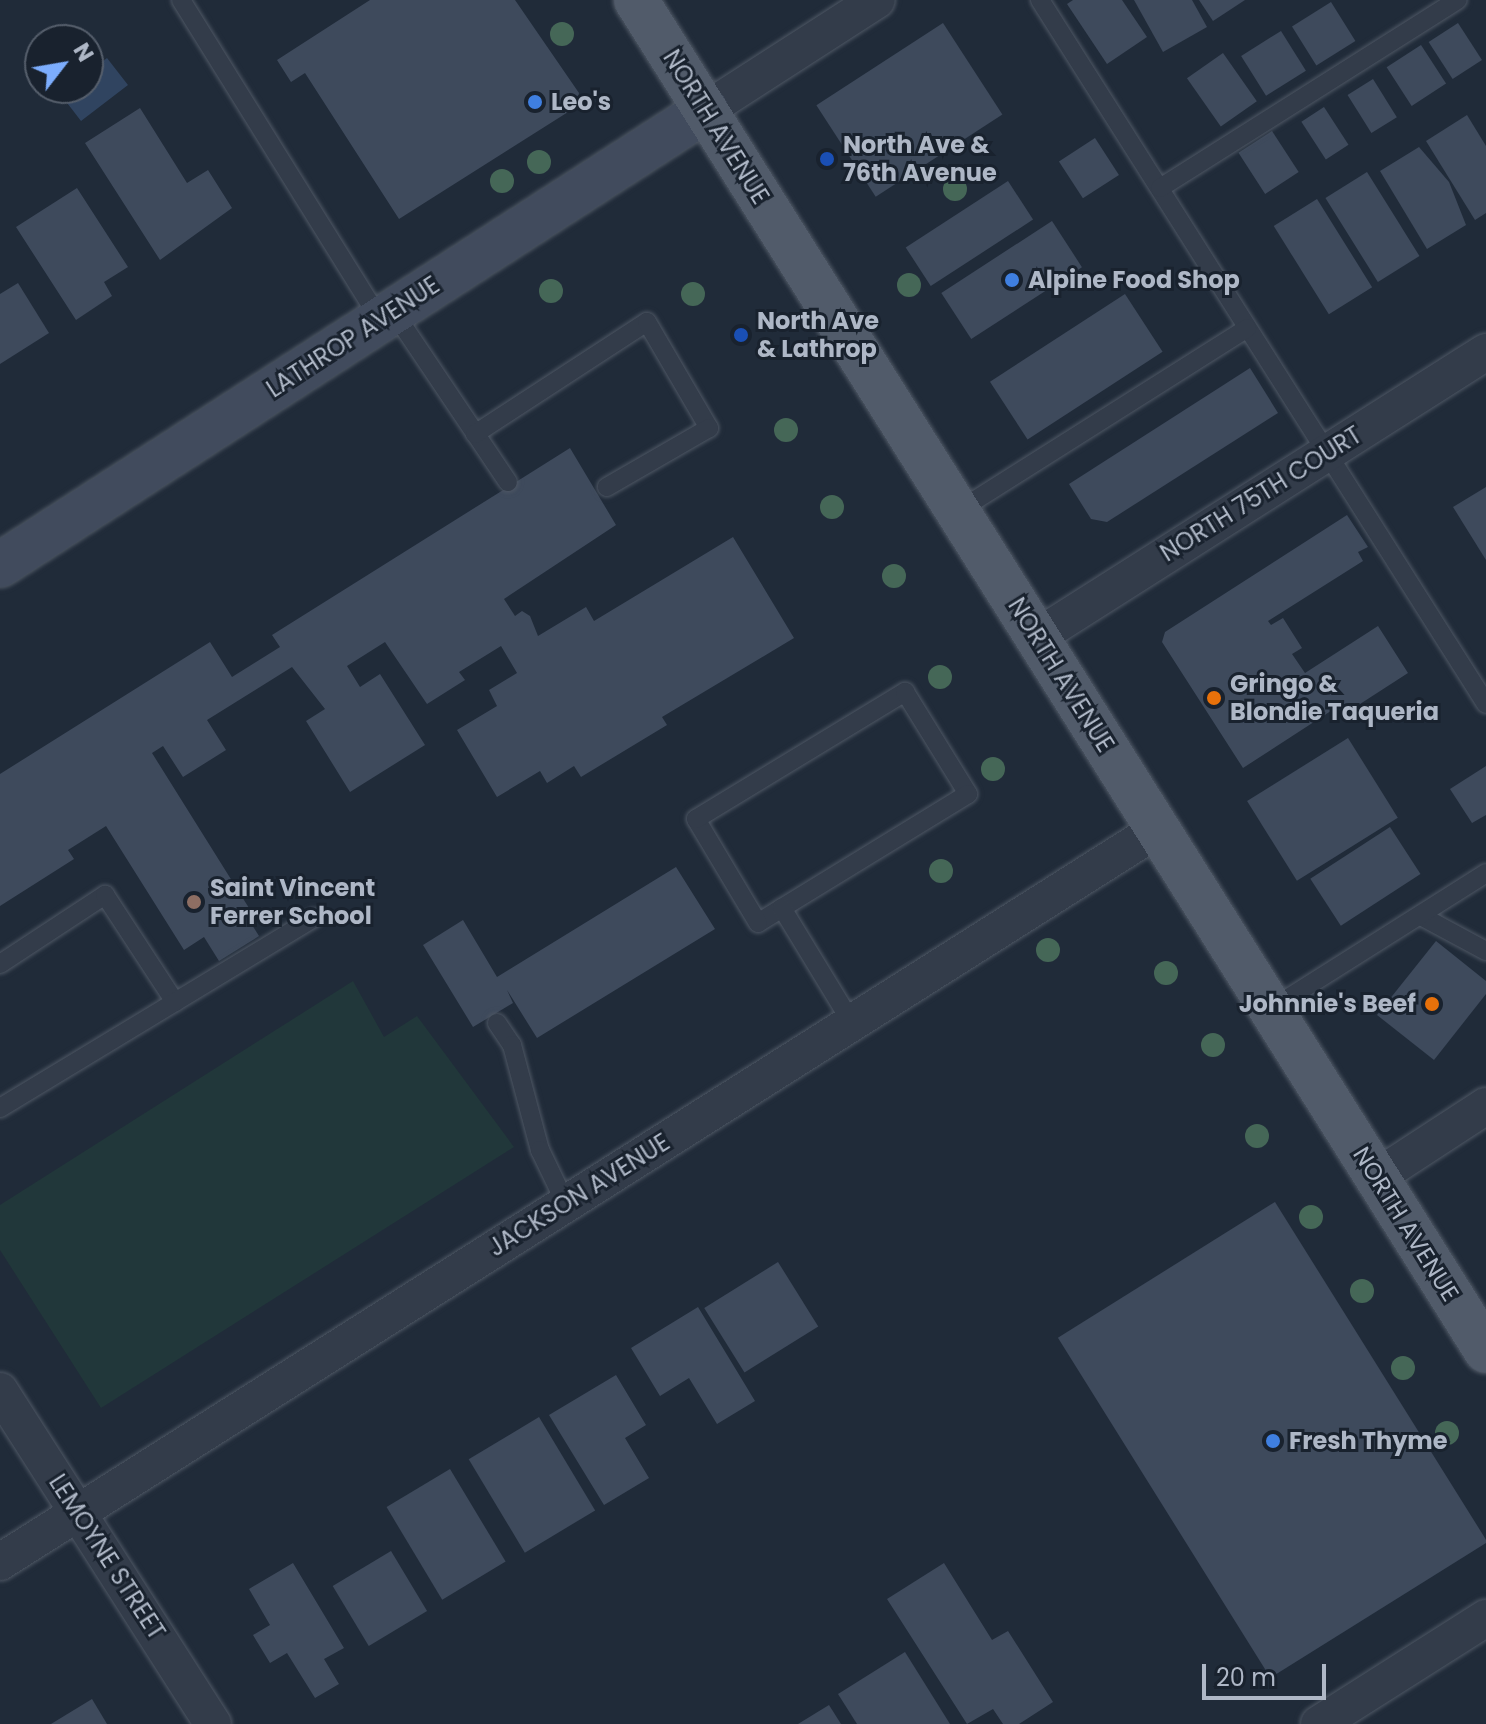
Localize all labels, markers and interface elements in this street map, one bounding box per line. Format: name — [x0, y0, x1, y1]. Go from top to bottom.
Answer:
north arrow — [24, 24, 104, 104]
text: N — [66, 37, 101, 67]
street label: NORTH AVENUE — [657, 45, 775, 209]
place label: Leo's — [551, 88, 611, 116]
marker: Leo's — [526, 93, 544, 111]
place label: North Ave & 76th Avenue — [843, 131, 997, 187]
marker: North Ave & 76th Avenue — [818, 150, 836, 168]
place label: Alpine Food Shop — [1028, 266, 1240, 294]
street label: LATHROP AVENUE — [261, 270, 445, 404]
marker: Alpine Food Shop — [1003, 271, 1021, 289]
place label: North Ave & Lathrop — [757, 307, 879, 363]
marker: North Ave & Lathrop — [732, 326, 750, 344]
street label: NORTH 75TH COURT — [1155, 420, 1367, 568]
street label: NORTH AVENUE — [1002, 593, 1120, 757]
place label: Gringo & Blondie Taqueria — [1230, 670, 1439, 726]
marker: Gringo & Blondie Taqueria — [1205, 689, 1223, 707]
place label: Saint Vincent Ferrer School — [210, 874, 375, 930]
marker: Saint Vincent Ferrer School — [185, 893, 203, 911]
place label: Johnnie's Beef — [1239, 990, 1416, 1018]
marker: Johnnie's Beef — [1423, 995, 1441, 1013]
street label: JACKSON AVENUE — [483, 1128, 675, 1262]
street label: NORTH AVENUE — [1347, 1142, 1465, 1306]
place label: Fresh Thyme — [1289, 1427, 1448, 1455]
marker: Fresh Thyme — [1264, 1432, 1282, 1450]
street label: LEMOYNE STREET — [43, 1469, 171, 1645]
scale bar — [1206, 1648, 1330, 1698]
text: 20 m — [1216, 1661, 1276, 1694]

